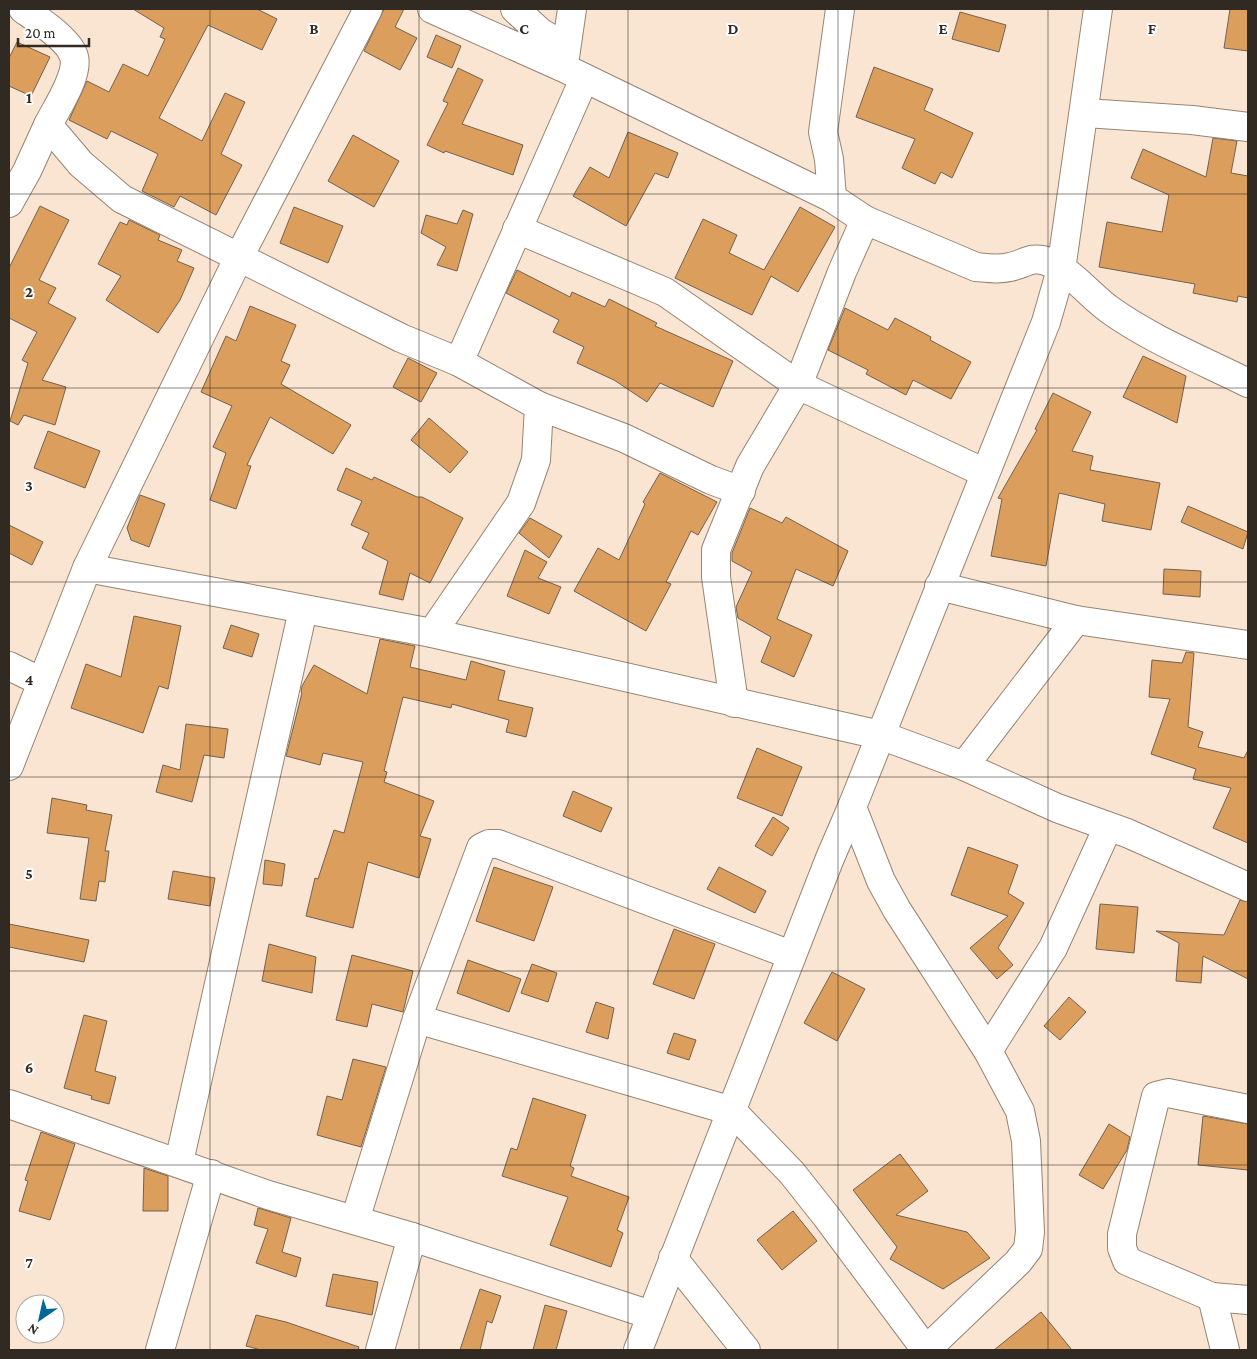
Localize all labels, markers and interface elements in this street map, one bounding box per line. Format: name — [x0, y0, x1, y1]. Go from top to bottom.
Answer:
scale bar — [18, 15, 89, 47]
text: B — [309, 20, 319, 37]
text: C — [519, 20, 529, 37]
text: D — [727, 20, 739, 37]
text: E — [938, 20, 948, 37]
text: F — [1148, 20, 1157, 37]
text: 20 m — [25, 25, 56, 41]
text: 1 — [26, 89, 32, 106]
text: 2 — [25, 283, 33, 300]
text: 3 — [25, 477, 33, 494]
text: 4 — [25, 671, 34, 688]
text: 5 — [25, 865, 33, 882]
text: 6 — [25, 1059, 33, 1076]
text: 7 — [25, 1254, 33, 1271]
north arrow — [15, 1294, 65, 1344]
text: N — [24, 1320, 41, 1339]

